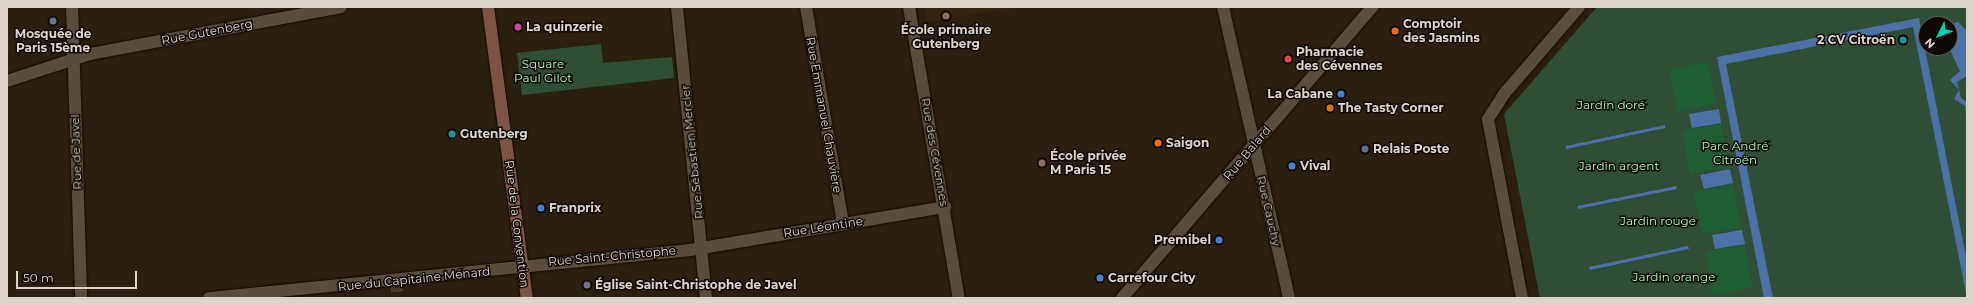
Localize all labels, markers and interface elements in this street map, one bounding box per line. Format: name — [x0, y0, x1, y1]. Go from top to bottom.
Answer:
marker: École primaire Gutenberg — [941, 11, 951, 21]
marker: Mosquée de Paris 15ème — [48, 16, 58, 26]
street label: Rue Gutenberg — [160, 16, 254, 48]
north arrow — [1918, 16, 1958, 56]
place label: Comptoir des Jasmins — [1403, 17, 1480, 45]
place label: La quinzerie — [526, 20, 603, 34]
marker: La quinzerie — [513, 22, 523, 32]
place label: École primaire Gutenberg — [901, 23, 991, 51]
marker: Comptoir des Jasmins — [1390, 26, 1400, 36]
place label: Mosquée de Paris 15ème — [15, 27, 91, 55]
place label: 2 CV Citroën — [1817, 33, 1895, 47]
marker: 2 CV Citroën — [1898, 35, 1908, 45]
text: N — [1922, 35, 1938, 51]
street label: Rue Emmanuel Chauvière — [803, 36, 845, 194]
place label: Pharmacie des Cévennes — [1296, 45, 1383, 73]
marker: Pharmacie des Cévennes — [1283, 54, 1293, 64]
park label: Square Paul Gilot — [514, 57, 572, 85]
street label: Rue Sébastien Mercier — [678, 84, 706, 220]
place label: La Cabane — [1267, 87, 1333, 101]
marker: La Cabane — [1336, 89, 1346, 99]
street label: Rue des Cévennes — [918, 97, 952, 207]
park label: Jardin doré — [1577, 98, 1645, 112]
place label: The Tasty Corner — [1338, 101, 1444, 115]
marker: The Tasty Corner — [1325, 103, 1335, 113]
street label: Rue de Javel — [67, 114, 85, 190]
street label: Rue Balard — [1220, 123, 1274, 183]
place label: Gutenberg — [460, 127, 528, 141]
marker: Gutenberg — [447, 129, 457, 139]
place label: Saigon — [1166, 136, 1209, 150]
marker: Saigon — [1153, 138, 1163, 148]
park label: Parc André Citroën — [1702, 139, 1768, 167]
place label: Relais Poste — [1373, 142, 1449, 156]
marker: Relais Poste — [1360, 144, 1370, 154]
place label: École privée M Paris 15 — [1050, 149, 1127, 177]
marker: École privée M Paris 15 — [1037, 158, 1047, 168]
street label: Rue de la Convention — [502, 159, 532, 289]
place label: Vival — [1300, 159, 1330, 173]
park label: Jardin argent — [1579, 159, 1659, 173]
marker: Vival — [1287, 161, 1297, 171]
street label: Rue Cauchy — [1254, 174, 1284, 248]
place label: Franprix — [549, 201, 601, 215]
marker: Franprix — [536, 203, 546, 213]
street label: Rue Léontine — [782, 214, 864, 240]
park label: Jardin rouge — [1620, 214, 1696, 228]
place label: Premibel — [1154, 233, 1211, 247]
marker: Premibel — [1214, 235, 1224, 245]
street label: Rue Saint-Christophe — [547, 243, 677, 269]
scale bar — [18, 263, 139, 289]
street label: Rue du Capitaine Ménard — [337, 264, 491, 294]
text: 50 m — [23, 270, 54, 285]
park label: Jardin orange — [1633, 270, 1715, 284]
place label: Carrefour City — [1108, 271, 1195, 285]
marker: Carrefour City — [1095, 273, 1105, 283]
place label: Église Saint-Christophe de Javel — [595, 278, 796, 292]
marker: Église Saint-Christophe de Javel — [582, 280, 592, 290]

